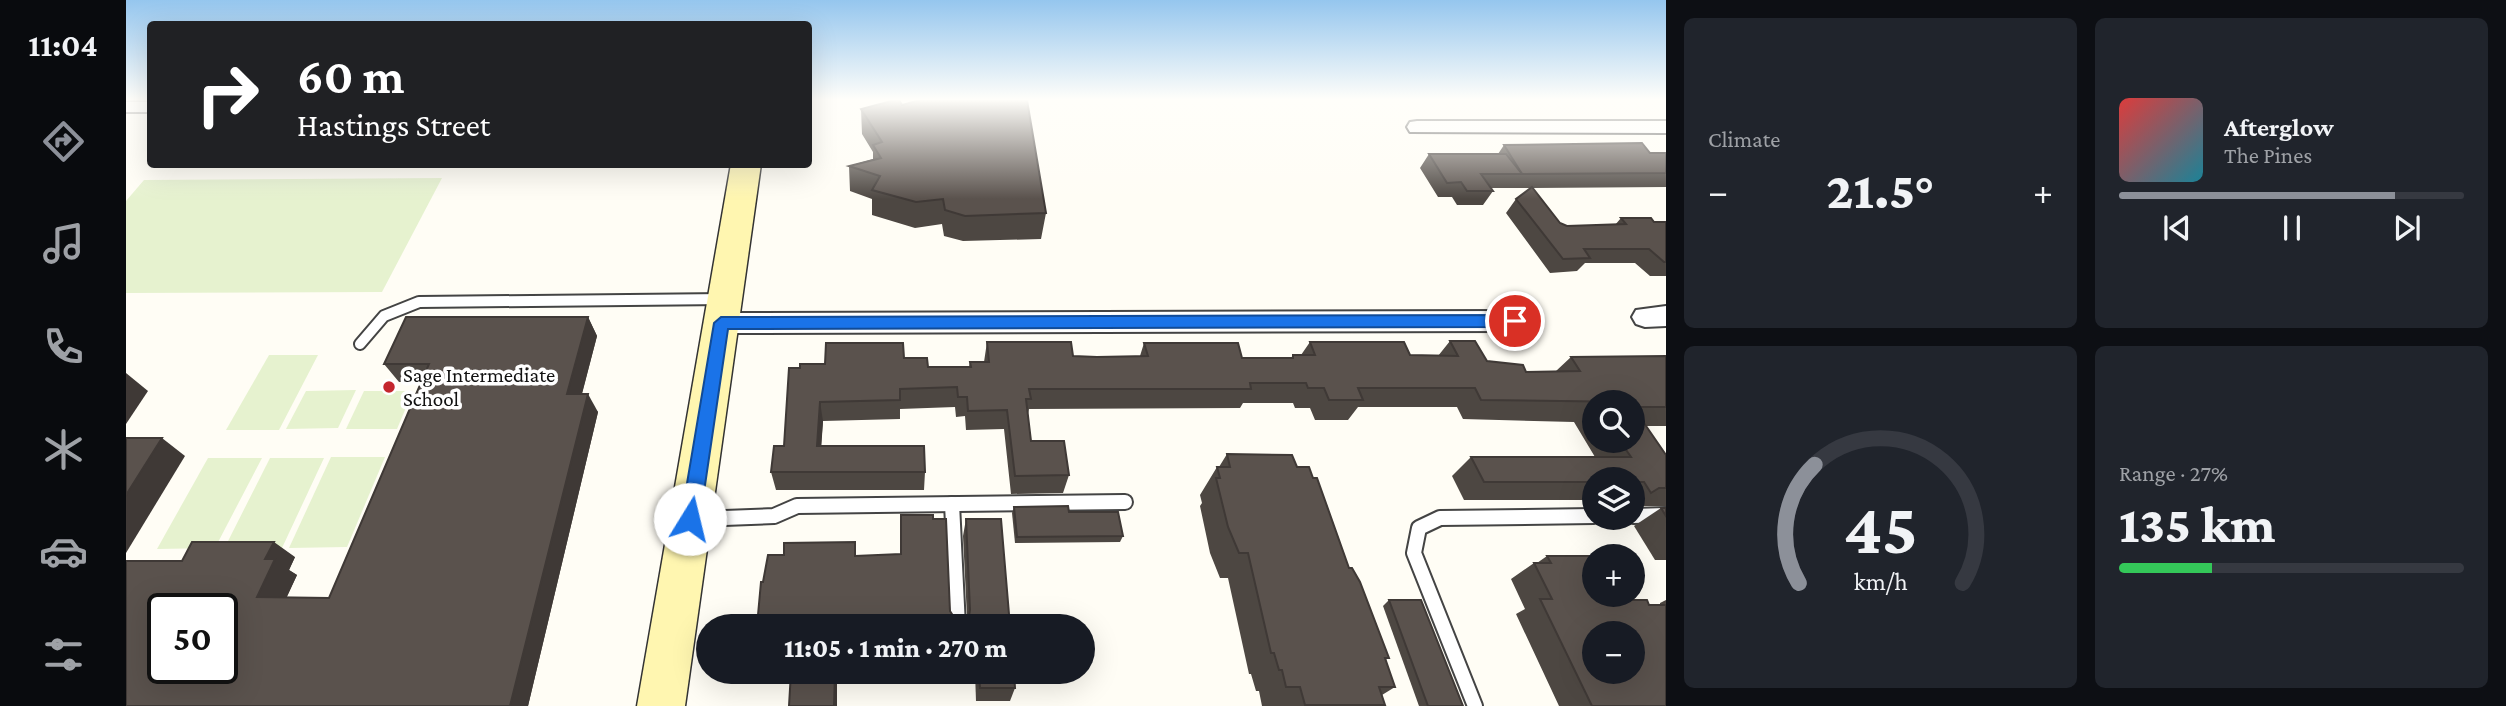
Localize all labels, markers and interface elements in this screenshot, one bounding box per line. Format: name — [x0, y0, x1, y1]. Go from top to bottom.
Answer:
text: 11:04 — [28, 27, 98, 63]
icon: right — [182, 49, 273, 140]
text: 60 m — [297, 49, 404, 104]
text: Hastings Street — [297, 107, 490, 143]
text: Afterglow — [2224, 113, 2334, 142]
icon: directions — [39, 117, 88, 166]
text: Climate — [1708, 126, 1780, 152]
text: The Pines — [2224, 142, 2312, 168]
text: 21.5° — [1826, 161, 1935, 219]
text: − — [1708, 170, 1728, 212]
text: + — [2033, 170, 2053, 212]
icon: previous — [2158, 209, 2196, 247]
icon: pause — [2273, 209, 2311, 247]
icon: next — [2388, 209, 2426, 247]
icon: music — [39, 219, 88, 268]
pin — [1485, 291, 1545, 351]
icon: arrive — [1496, 302, 1534, 340]
icon: phone — [39, 322, 88, 371]
place label: Sage Intermediate School — [403, 363, 555, 411]
marker: Sage Intermediate School — [381, 379, 397, 395]
map controls — [1582, 390, 1645, 684]
button: search — [1582, 390, 1645, 453]
icon: climate — [39, 425, 88, 474]
text: Range · 27% — [2119, 460, 2228, 486]
button: layers — [1582, 467, 1645, 530]
position arrow — [653, 482, 727, 556]
text: 45 — [1843, 488, 1918, 569]
text: 135 km — [2119, 495, 2275, 553]
icon: car — [39, 527, 88, 576]
button: + — [1582, 544, 1645, 607]
text: km/h — [1854, 568, 1907, 595]
speed limit sign: 50 — [147, 593, 238, 684]
button: − — [1582, 621, 1645, 684]
icon: filters — [39, 630, 88, 679]
text: 11:05 · 1 min · 270 m — [784, 634, 1007, 663]

